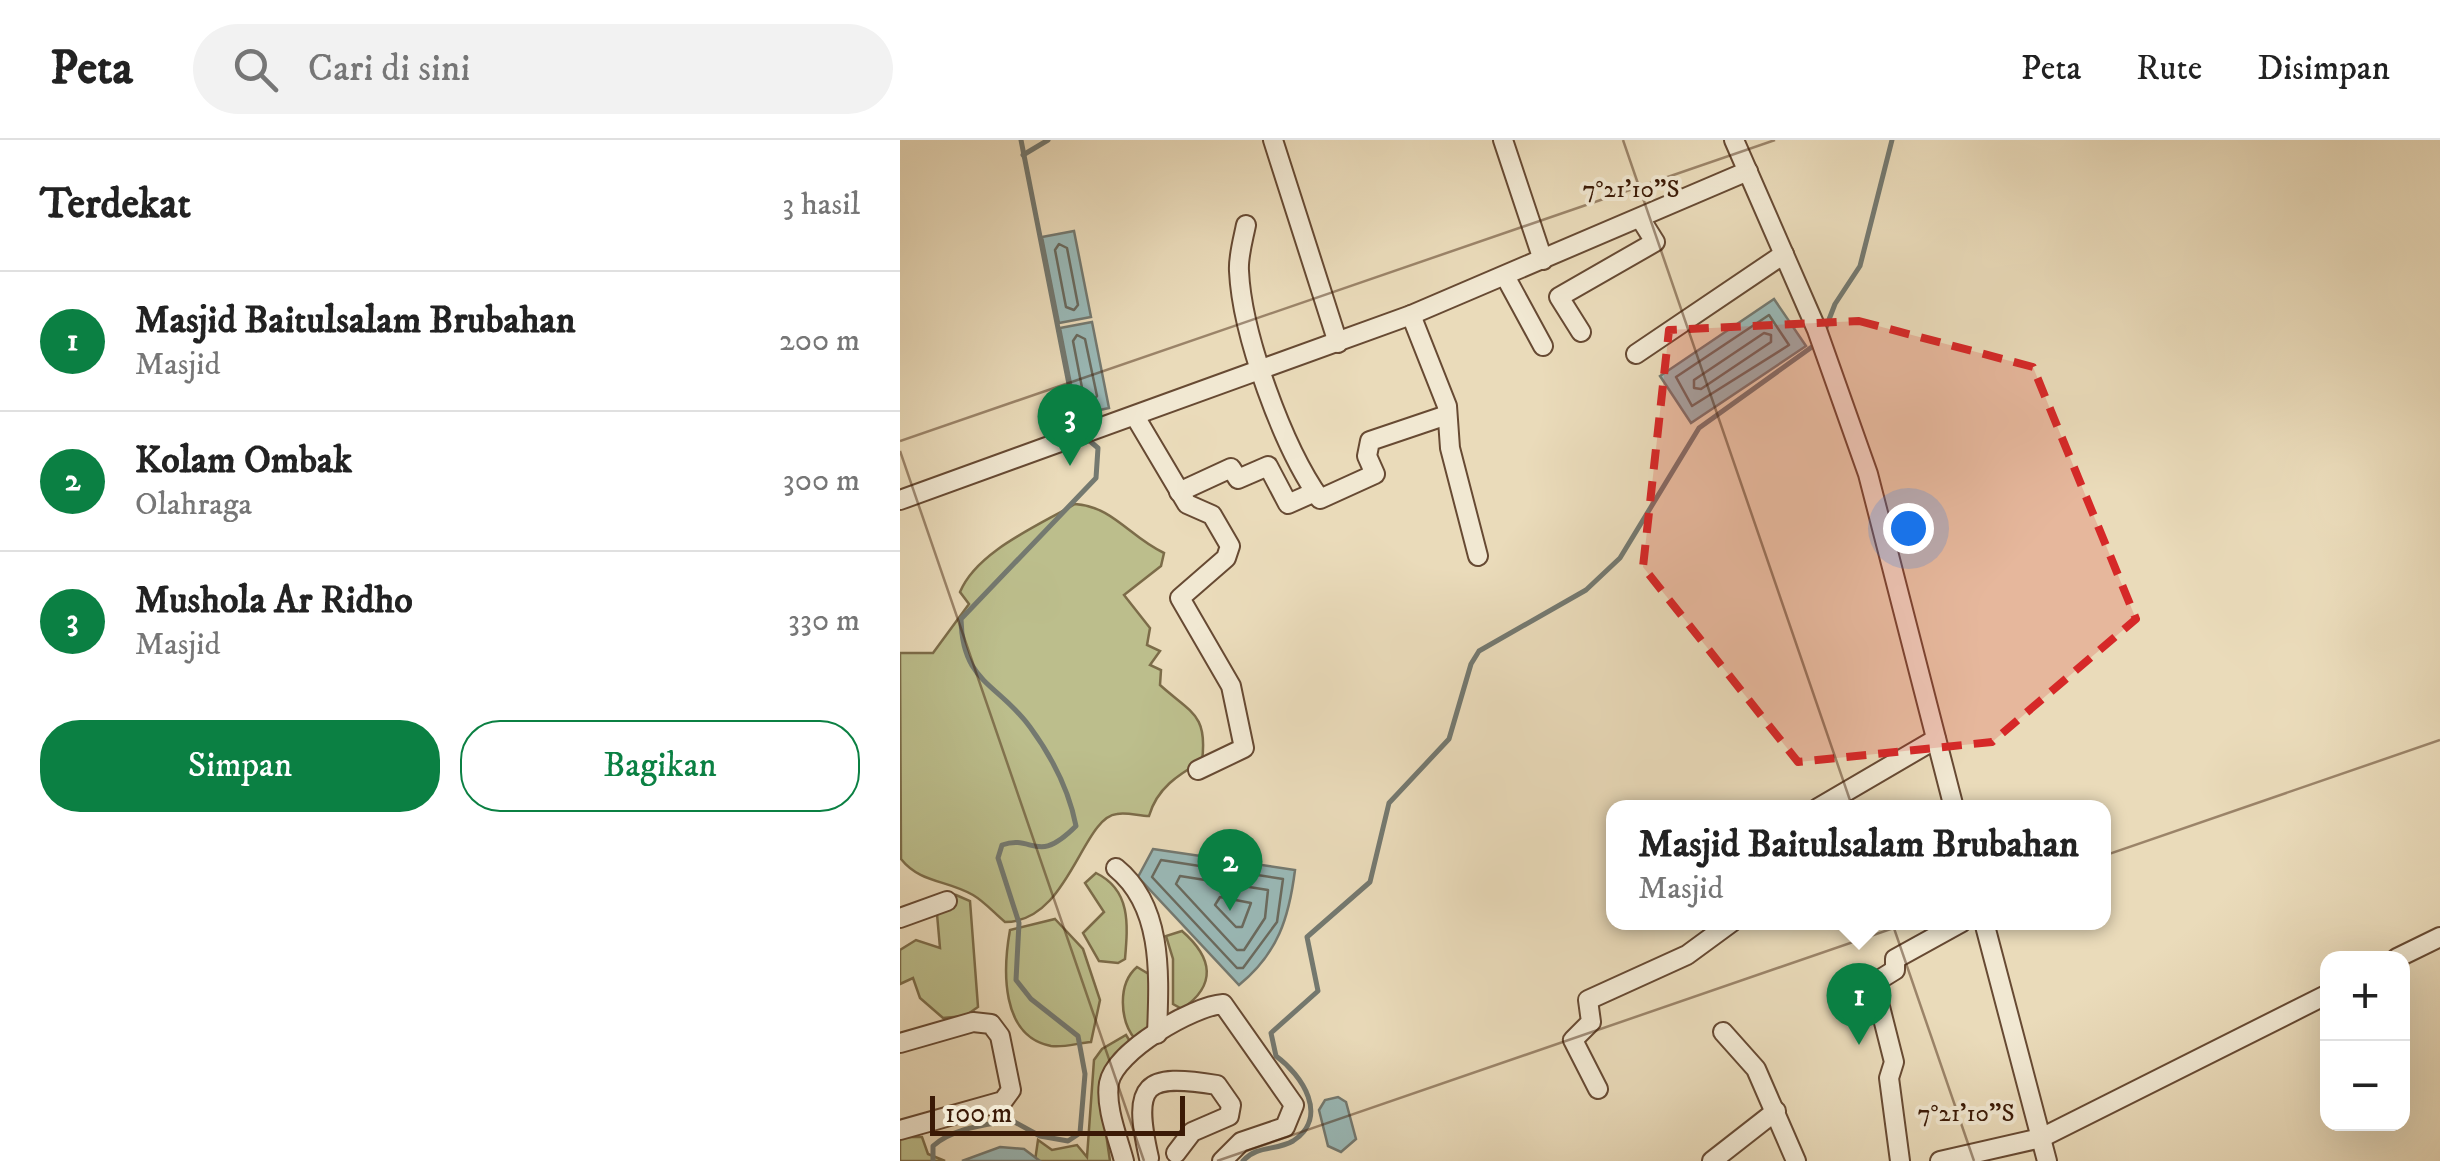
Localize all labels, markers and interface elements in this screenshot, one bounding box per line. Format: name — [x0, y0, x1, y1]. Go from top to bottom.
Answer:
search box — [193, 24, 893, 114]
text: Peta — [50, 39, 133, 99]
icon: search — [228, 42, 283, 97]
text: Cari di sini — [308, 45, 470, 93]
text: Peta — [2021, 47, 2081, 91]
text: Rute — [2136, 47, 2202, 91]
text: Disimpan — [2257, 47, 2390, 91]
text: 7°21'10"S — [1582, 174, 1680, 205]
text: Terdekat — [40, 179, 191, 231]
text: 3 hasil — [782, 185, 860, 225]
text: Masjid Baitulsalam Brubahan — [135, 297, 576, 345]
text: 1 — [67, 321, 78, 361]
text: 200 m — [779, 321, 860, 361]
text: Masjid — [135, 345, 220, 385]
pin: 3 — [1038, 384, 1102, 466]
text: Kolam Ombak — [135, 437, 352, 485]
text: 2 — [65, 461, 80, 501]
text: 300 m — [783, 461, 860, 501]
text: Olahraga — [135, 485, 252, 525]
your location — [1883, 503, 1934, 554]
text: Mushola Ar Ridho — [135, 577, 413, 625]
text: 3 — [67, 601, 78, 641]
text: 330 m — [788, 601, 860, 641]
text: Masjid — [135, 625, 220, 665]
button: Simpan — [40, 720, 440, 812]
button: Bagikan — [460, 720, 860, 812]
popup — [1606, 800, 2111, 930]
text: Masjid Baitulsalam Brubahan — [1638, 821, 2079, 869]
pin: 2 — [1198, 828, 1262, 911]
text: Masjid — [1638, 869, 1724, 909]
map controls — [2320, 951, 2410, 1131]
button: + — [2320, 951, 2410, 1041]
pin: 1 — [1826, 962, 1892, 1045]
button: − — [2320, 1041, 2410, 1131]
scale bar — [930, 1091, 1185, 1136]
text: 100 m — [945, 1096, 1012, 1131]
text: 7°21'10"S — [1917, 1098, 2015, 1129]

